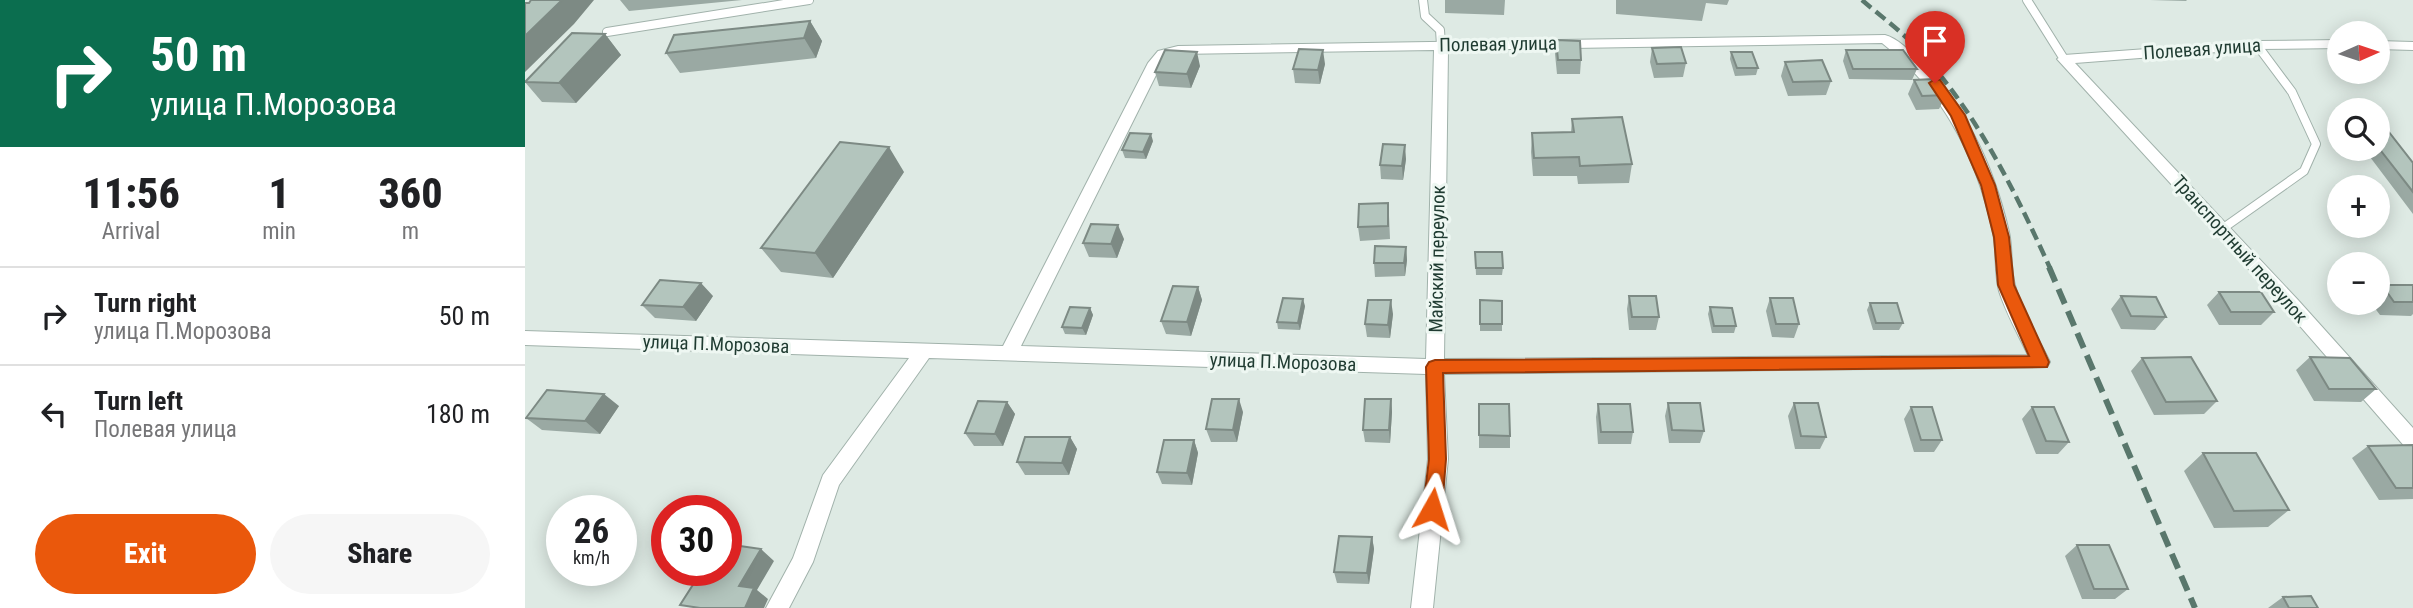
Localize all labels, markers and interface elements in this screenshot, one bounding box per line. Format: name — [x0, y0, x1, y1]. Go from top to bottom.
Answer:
pin — [1905, 11, 1965, 83]
north arrow — [2327, 21, 2391, 84]
map controls — [2327, 21, 2390, 315]
icon: arrive — [1916, 22, 1954, 60]
text: 50 m — [150, 26, 247, 83]
icon: right — [35, 28, 126, 119]
street label: Полевая улица — [1439, 31, 1557, 57]
street label: Полевая улица — [2142, 33, 2262, 65]
text: улица П.Морозова — [150, 85, 397, 123]
button: search — [2327, 98, 2390, 161]
text: 11:56 — [82, 169, 180, 218]
text: 1 — [268, 169, 290, 218]
text: 360 — [378, 169, 443, 218]
street label: Транспортный переулок — [2168, 170, 2312, 328]
button: + — [2327, 175, 2390, 238]
street label: Майский переулок — [1424, 185, 1450, 333]
text: Arrival — [102, 218, 160, 245]
text: min — [262, 218, 296, 245]
text: m — [402, 218, 419, 245]
button: − — [2327, 252, 2390, 315]
text: Turn right — [94, 288, 196, 318]
icon: right — [35, 297, 73, 335]
text: 50 m — [439, 301, 490, 331]
text: улица П.Морозова — [94, 318, 272, 345]
street label: улица П.Морозова — [642, 330, 790, 358]
street label: улица П.Морозова — [1209, 348, 1357, 376]
text: Turn left — [94, 386, 183, 416]
icon: left — [35, 395, 73, 433]
text: 180 m — [426, 399, 490, 429]
text: Полевая улица — [94, 416, 237, 443]
position arrow — [1395, 472, 1469, 546]
speed limit sign: 30 — [651, 495, 742, 586]
text: 26 — [574, 511, 609, 552]
button: Exit — [35, 514, 256, 594]
button: Share — [270, 514, 490, 594]
text: km/h — [573, 547, 610, 568]

